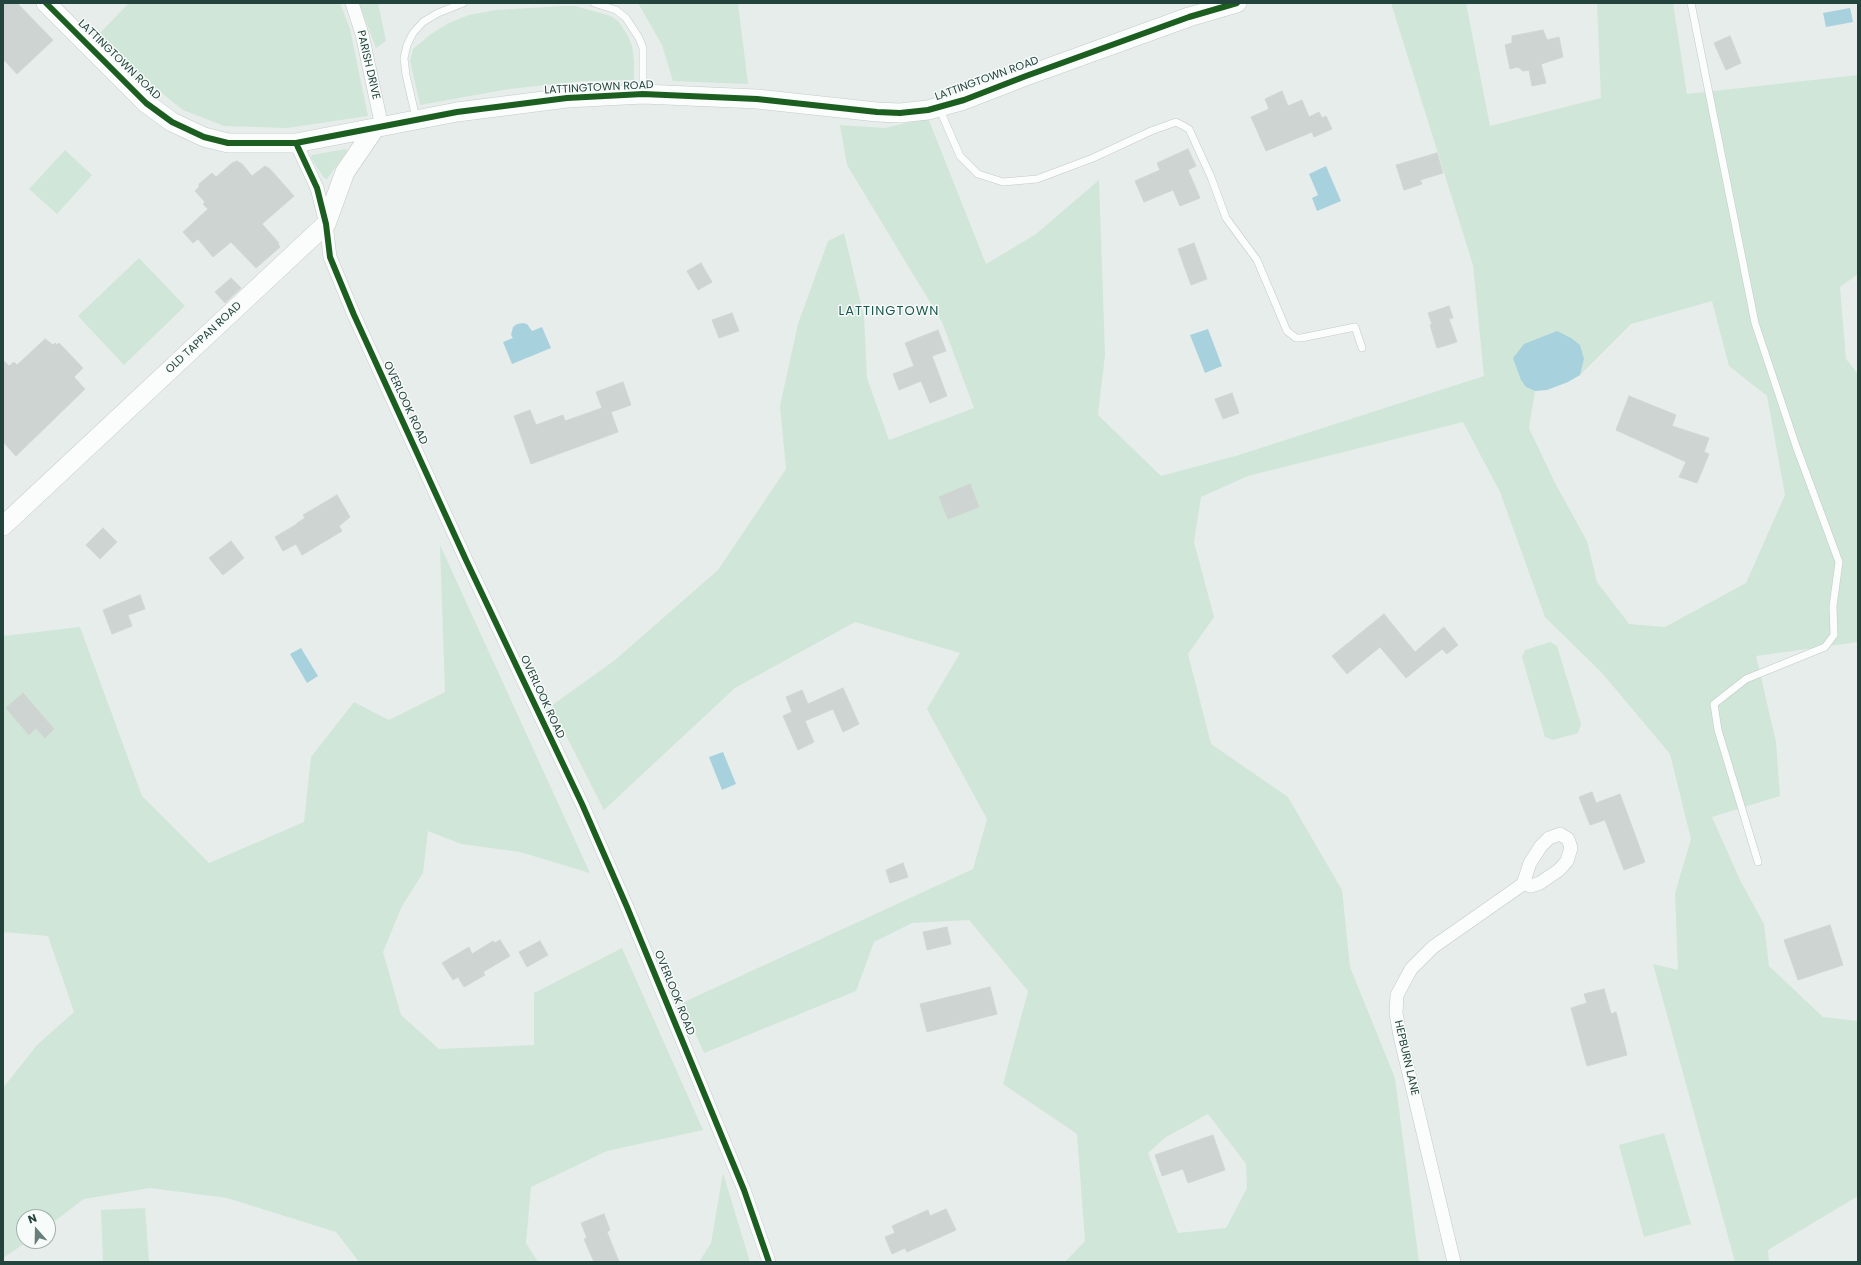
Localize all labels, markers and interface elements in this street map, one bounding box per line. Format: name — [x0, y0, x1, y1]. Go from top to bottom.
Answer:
street label: LATTINGTOWN ROAD — [75, 17, 163, 103]
street label: PARISH DRIVE — [354, 29, 382, 101]
street label: LATTINGTOWN ROAD — [933, 54, 1041, 104]
street label: LATTINGTOWN ROAD — [544, 79, 654, 97]
street label: OLD TAPPAN ROAD — [163, 299, 245, 377]
district label: LATTINGTOWN — [839, 304, 939, 320]
street label: OVERLOOK ROAD — [380, 359, 430, 447]
street label: OVERLOOK ROAD — [517, 653, 567, 741]
street label: OVERLOOK ROAD — [651, 949, 697, 1037]
street label: HEPBURN LANE — [1391, 1019, 1421, 1097]
north arrow — [16, 1209, 56, 1249]
text: N — [26, 1210, 39, 1228]

